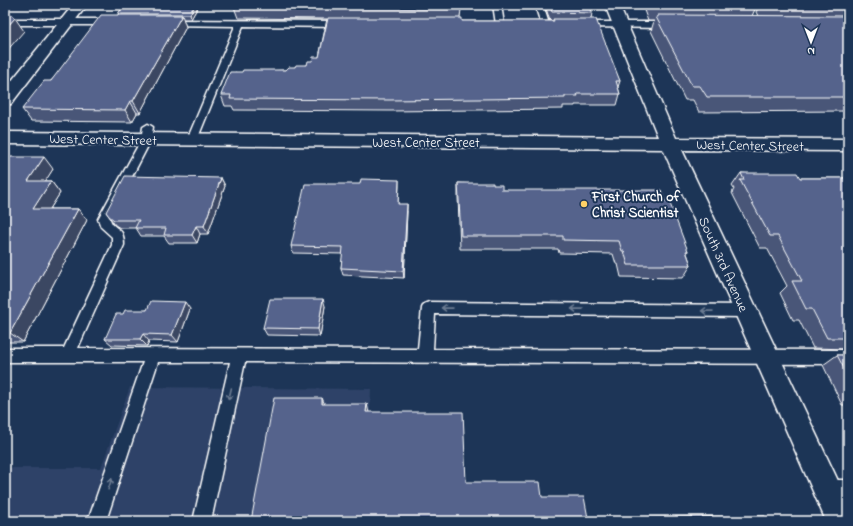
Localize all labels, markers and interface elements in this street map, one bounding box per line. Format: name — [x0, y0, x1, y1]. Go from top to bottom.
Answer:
north arrow — [791, 22, 831, 62]
text: N — [807, 43, 815, 59]
street label: West Center Street — [49, 129, 157, 152]
street label: West Center Street — [372, 133, 480, 154]
street label: West Center Street — [696, 135, 804, 158]
place label: First Church of Christ Scientist — [591, 187, 681, 224]
marker: First Church of Christ Scientist — [579, 199, 589, 209]
street label: South 3rd Avenue — [692, 214, 753, 316]
one-way arrow — [441, 304, 454, 312]
one-way arrow — [571, 305, 584, 313]
one-way arrow — [701, 307, 714, 315]
one-way arrow — [226, 387, 234, 400]
one-way arrow — [106, 478, 114, 490]

